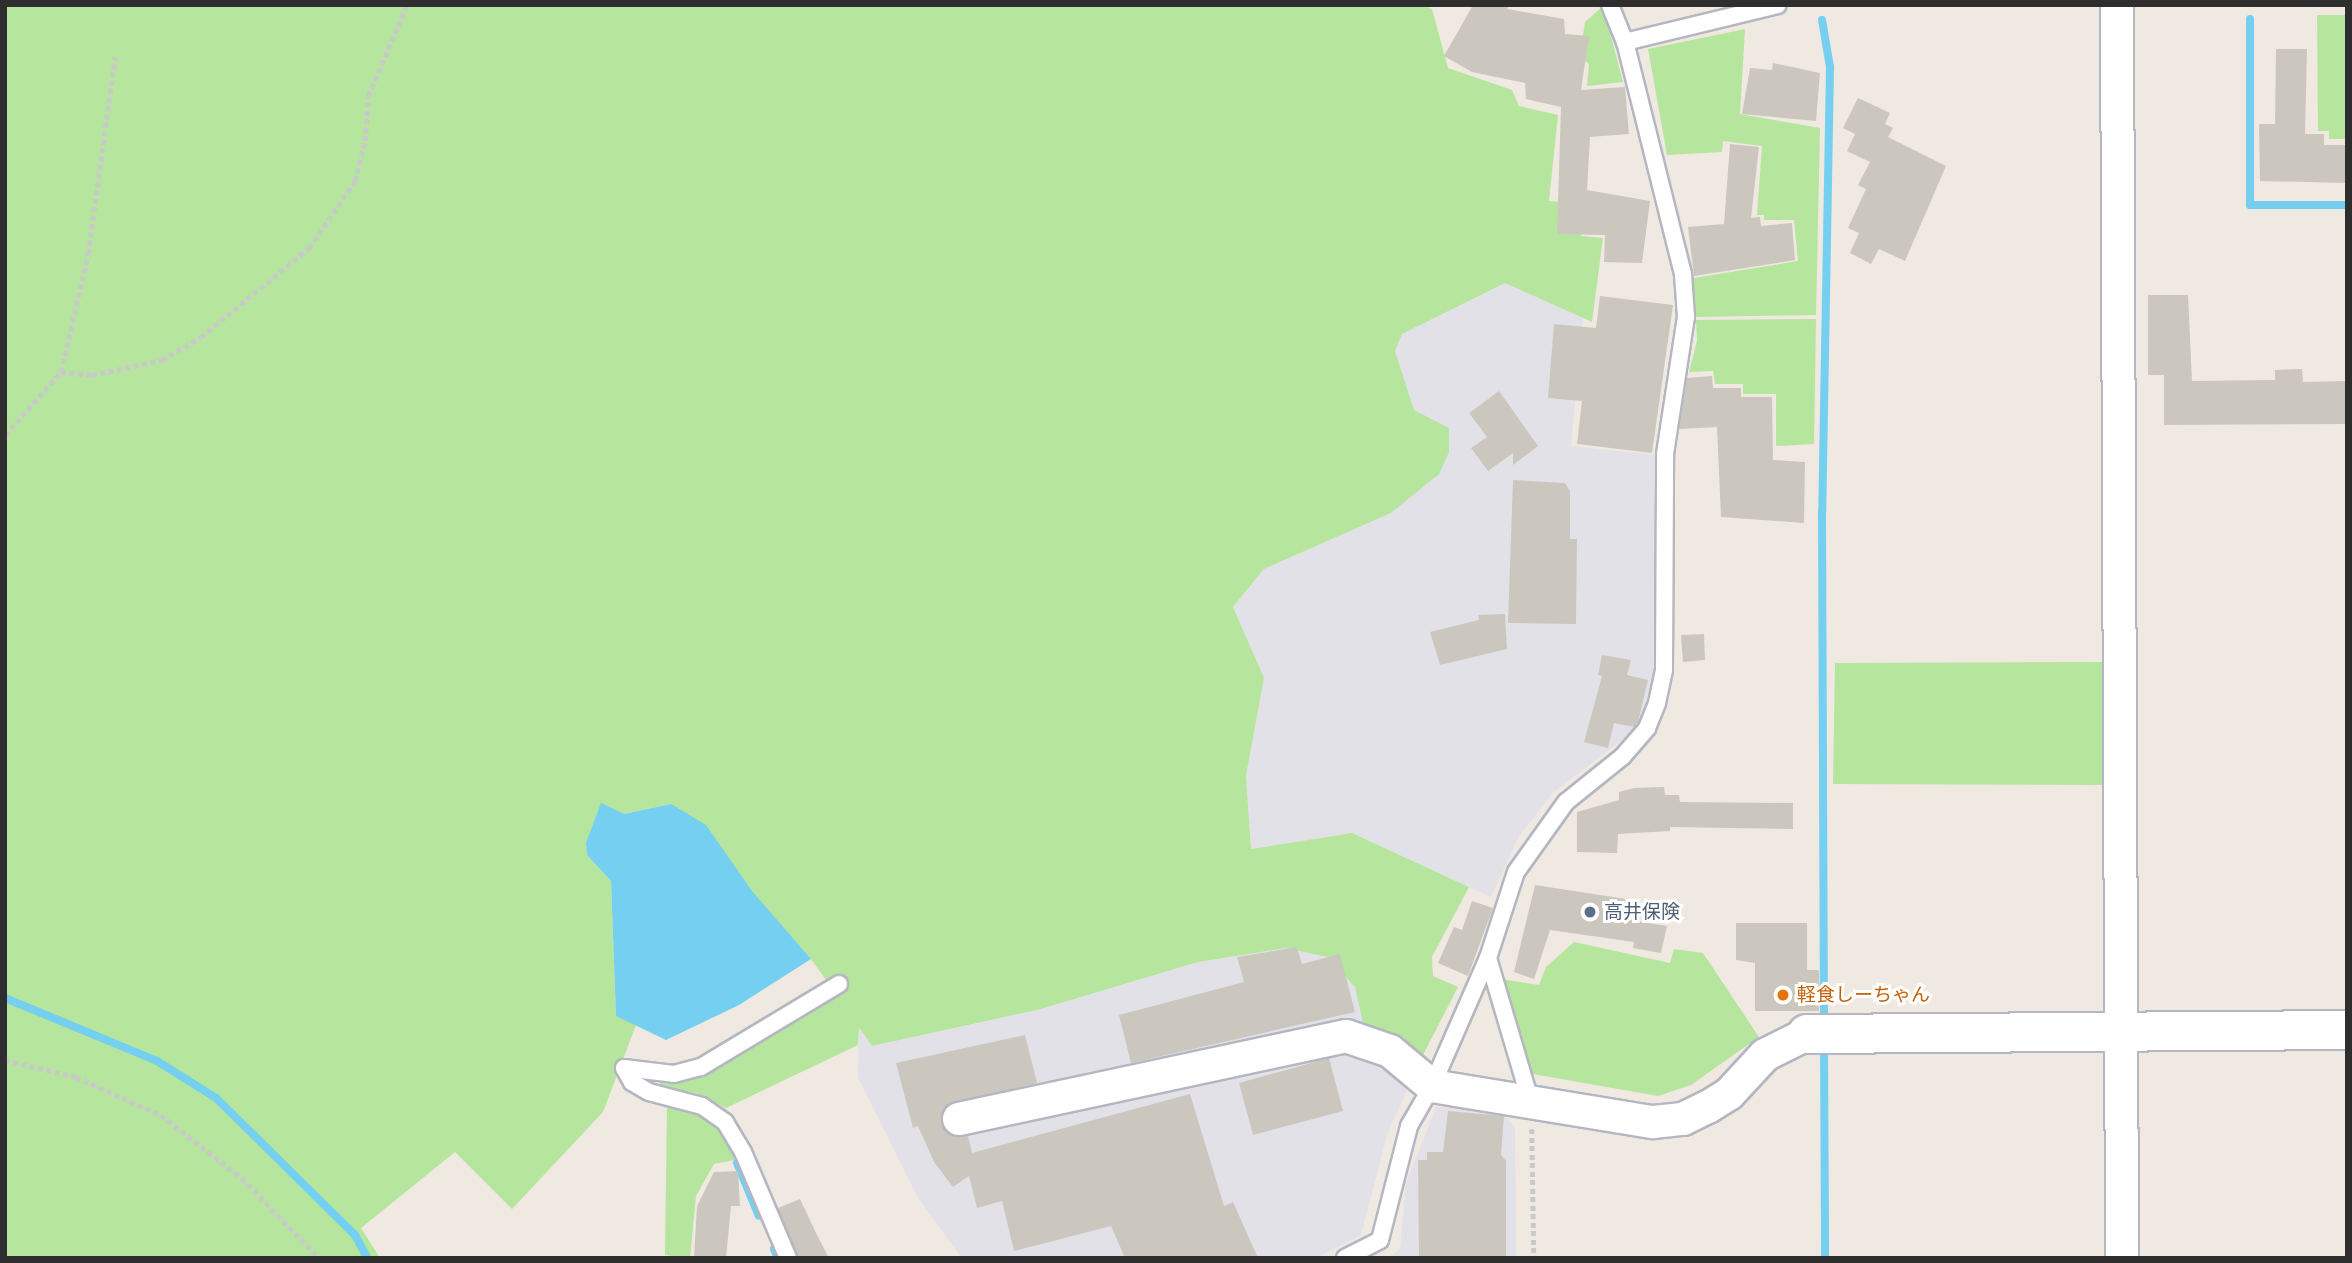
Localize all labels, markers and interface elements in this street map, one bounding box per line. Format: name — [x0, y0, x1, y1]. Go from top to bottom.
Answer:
place label: 高井保険 — [1604, 901, 1680, 923]
marker: 高井保険 — [1582, 904, 1598, 920]
place label: 軽食しーちゃん — [1797, 984, 1930, 1006]
marker: 軽食しーちゃん — [1775, 987, 1791, 1003]

